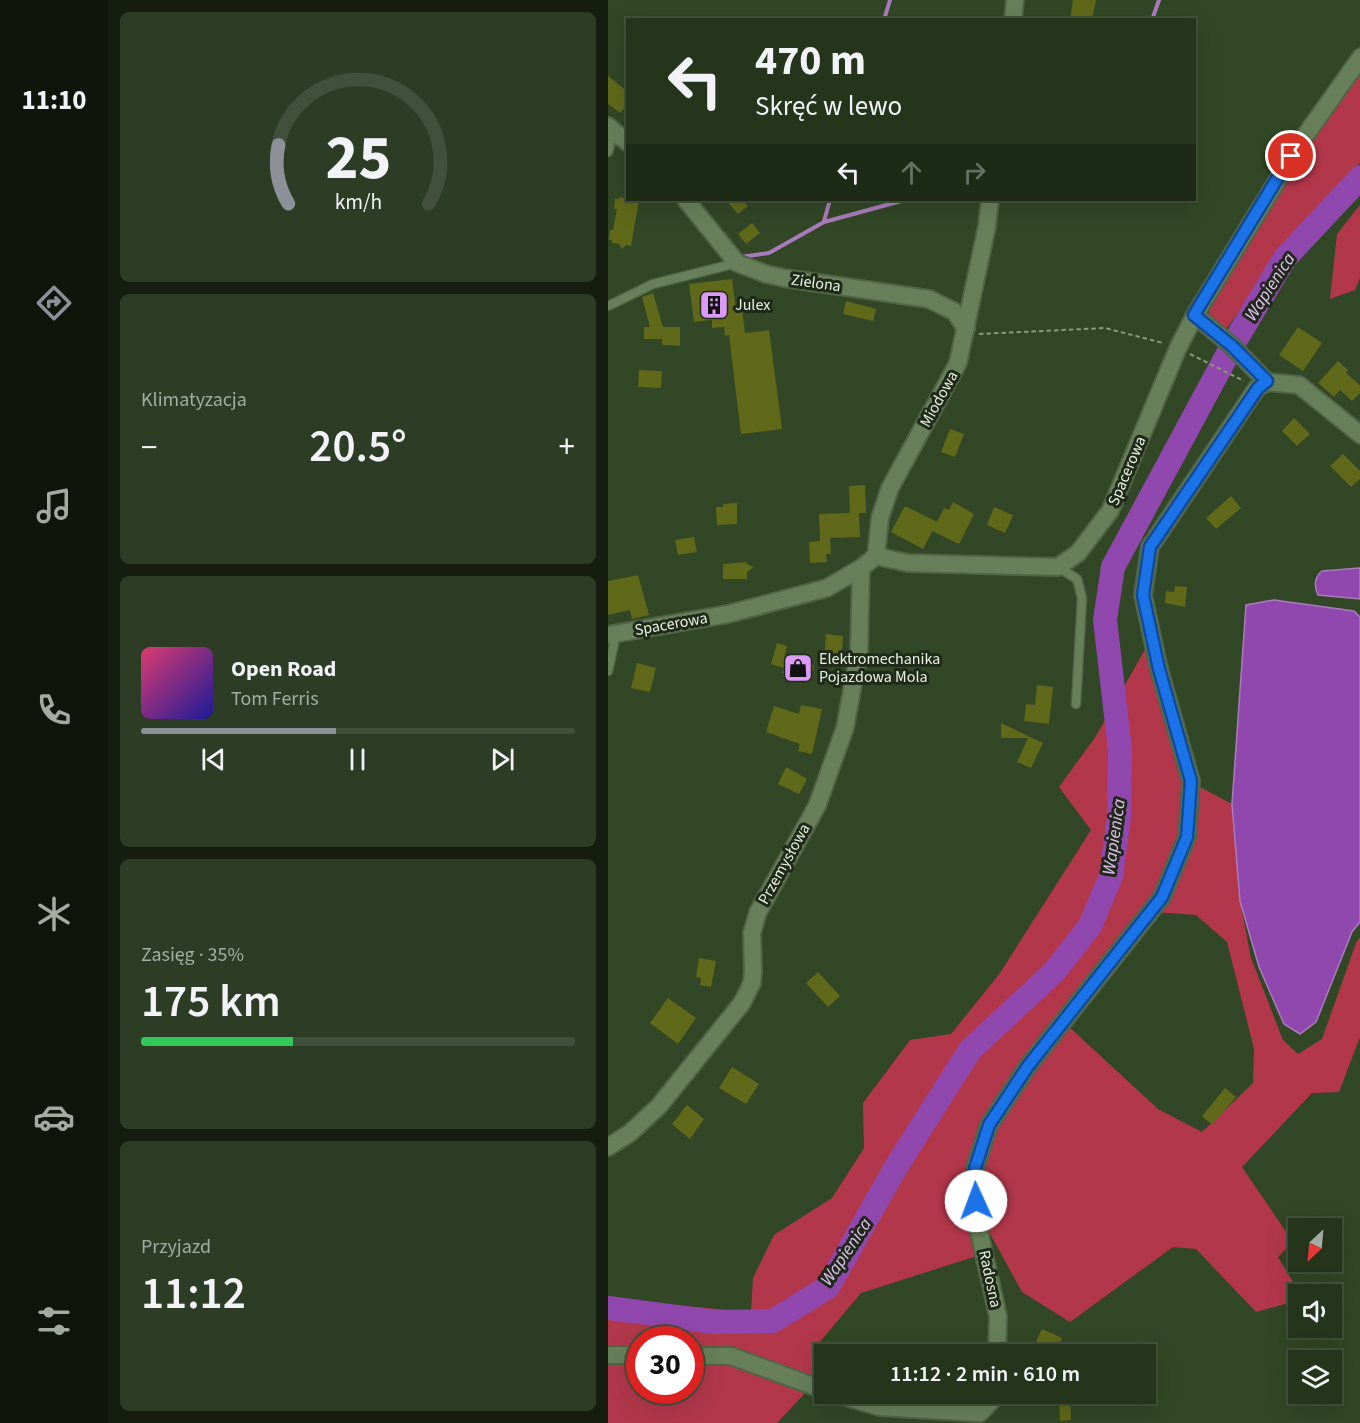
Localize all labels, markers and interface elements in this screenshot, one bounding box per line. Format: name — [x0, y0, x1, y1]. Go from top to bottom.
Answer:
text: 470 m — [755, 31, 866, 91]
icon: left — [656, 42, 734, 120]
text: 11:10 — [21, 81, 87, 120]
text: Skręć w lewo — [755, 87, 902, 126]
text: 25 — [325, 114, 391, 203]
pin — [1265, 130, 1316, 181]
icon: arrive — [1274, 139, 1307, 172]
icon: left — [832, 156, 865, 189]
icon: ahead — [895, 156, 928, 189]
icon: right — [958, 156, 991, 189]
text: km/h — [334, 187, 382, 218]
water label: Wapienica — [1239, 248, 1302, 326]
street label: Zielona — [790, 269, 842, 297]
icon: directions — [33, 282, 75, 324]
building icon: Julex — [698, 289, 730, 321]
place label: Julex — [735, 294, 770, 316]
street label: Miodowa — [915, 367, 963, 431]
text: Klimatyzacja — [141, 386, 247, 414]
text: 20.5° — [309, 415, 407, 479]
text: − — [141, 424, 157, 471]
text: + — [559, 424, 575, 471]
street label: Spacerowa — [1102, 433, 1152, 509]
icon: music — [33, 485, 75, 527]
street label: Spacerowa — [633, 607, 709, 641]
place label: Elektromechanika Pojazdowa Mola — [819, 648, 940, 688]
shop icon: Elektromechanika Pojazdowa Mola — [782, 652, 814, 684]
text: Open Road — [231, 653, 336, 685]
text: Tom Ferris — [231, 685, 319, 713]
icon: phone — [33, 689, 75, 731]
icon: previous — [197, 743, 230, 776]
icon: pause — [341, 743, 374, 776]
icon: next — [486, 743, 519, 776]
water label: Wapienica — [1096, 797, 1132, 877]
street label: Przemysłowa — [753, 820, 815, 908]
icon: climate — [33, 893, 75, 935]
text: Zasięg · 35% — [141, 941, 244, 969]
text: 175 km — [141, 970, 281, 1034]
icon: car — [33, 1096, 75, 1138]
position arrow — [944, 1169, 1008, 1233]
water label: Wapienica — [814, 1213, 878, 1291]
north arrow — [1288, 1218, 1342, 1272]
map controls — [1288, 1218, 1342, 1404]
text: Przyjazd — [141, 1233, 211, 1261]
street label: Radosna — [973, 1248, 1007, 1310]
text: 11:12 — [141, 1262, 246, 1326]
button: sound — [1288, 1284, 1342, 1338]
icon: filters — [33, 1300, 75, 1342]
speed limit sign: 30 — [626, 1326, 704, 1404]
button: layers — [1288, 1350, 1342, 1404]
text: 11:12 · 2 min · 610 m — [890, 1358, 1080, 1390]

